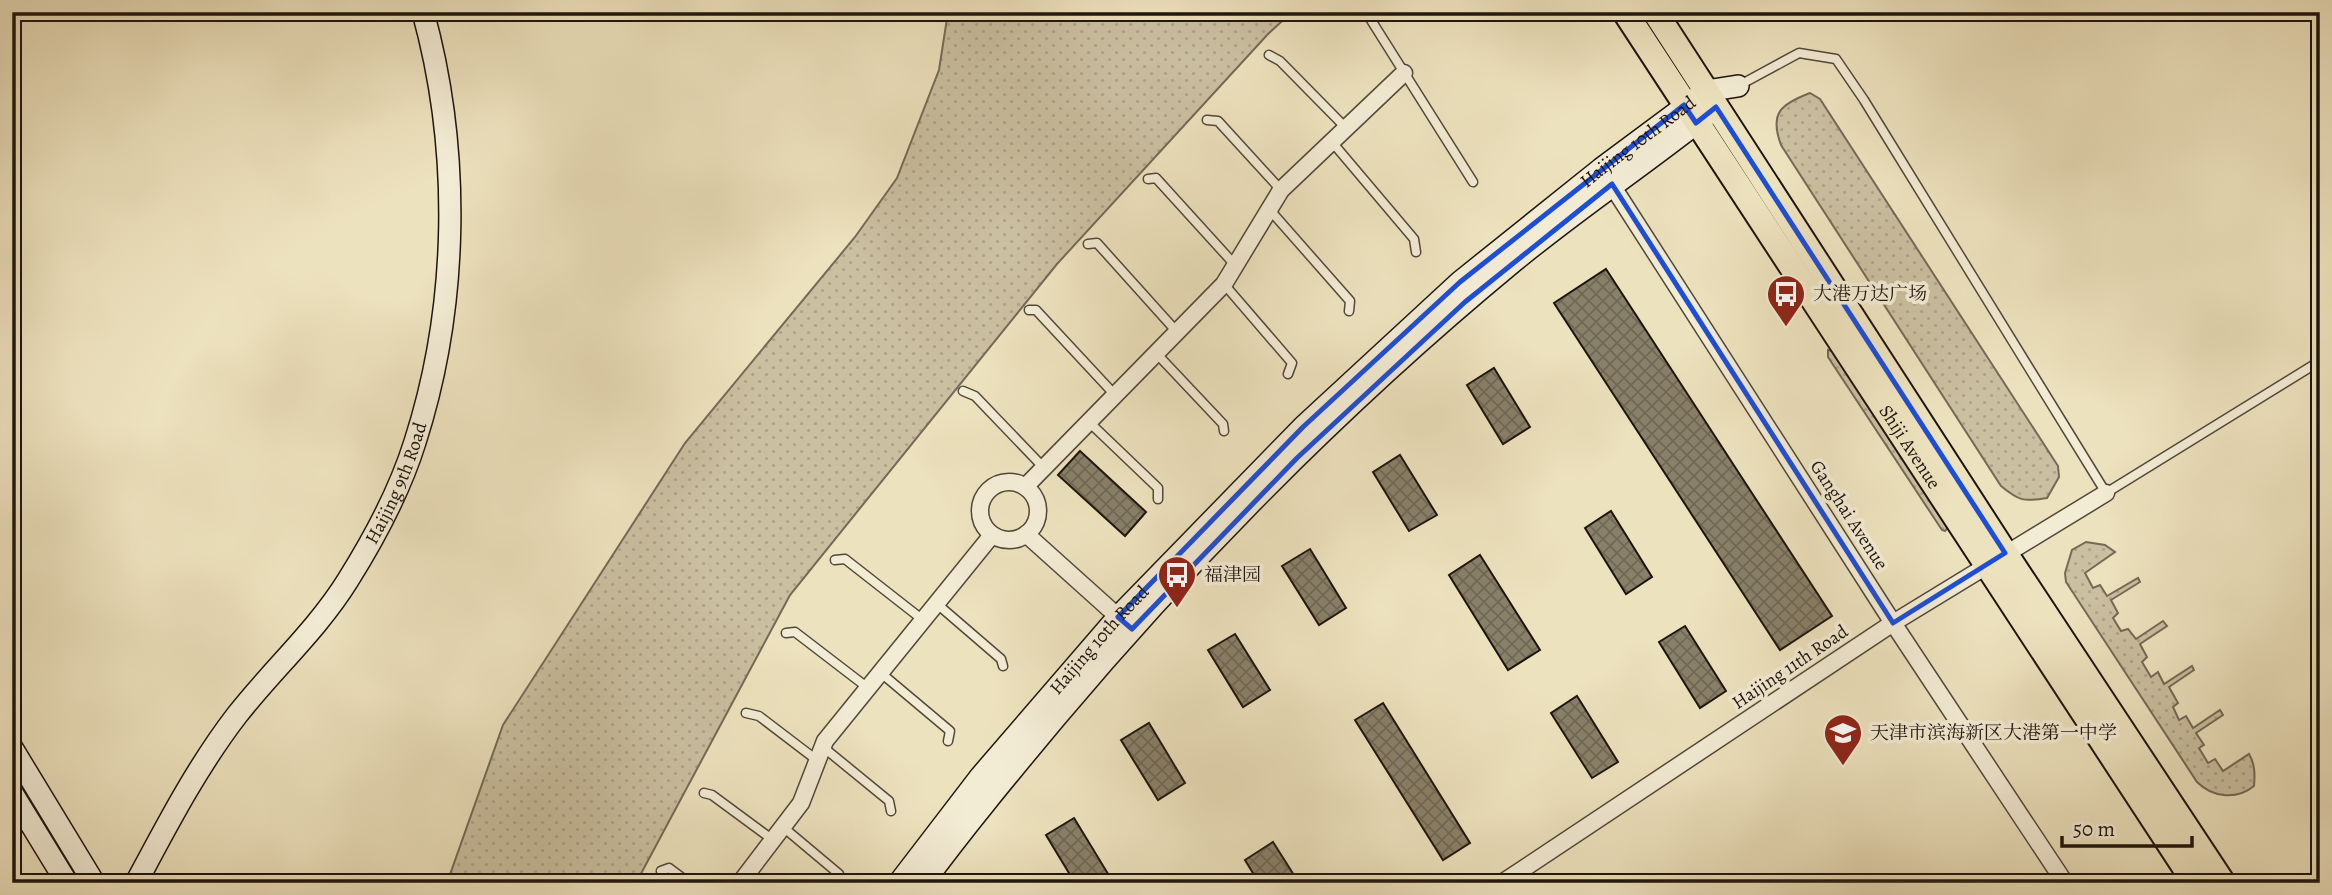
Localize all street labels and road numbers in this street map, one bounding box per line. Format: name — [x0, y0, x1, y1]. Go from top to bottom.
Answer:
street label: Haijing 10th Road — [1575, 90, 1702, 194]
street label: Shiji Avenue — [1873, 400, 1947, 494]
street label: Haijing 9th Road — [359, 418, 434, 549]
street label: Ganghai Avenue — [1804, 455, 1894, 575]
street label: Haijing 10th Road — [1044, 579, 1155, 700]
street label: Haijing 11th Road — [1727, 618, 1854, 715]

